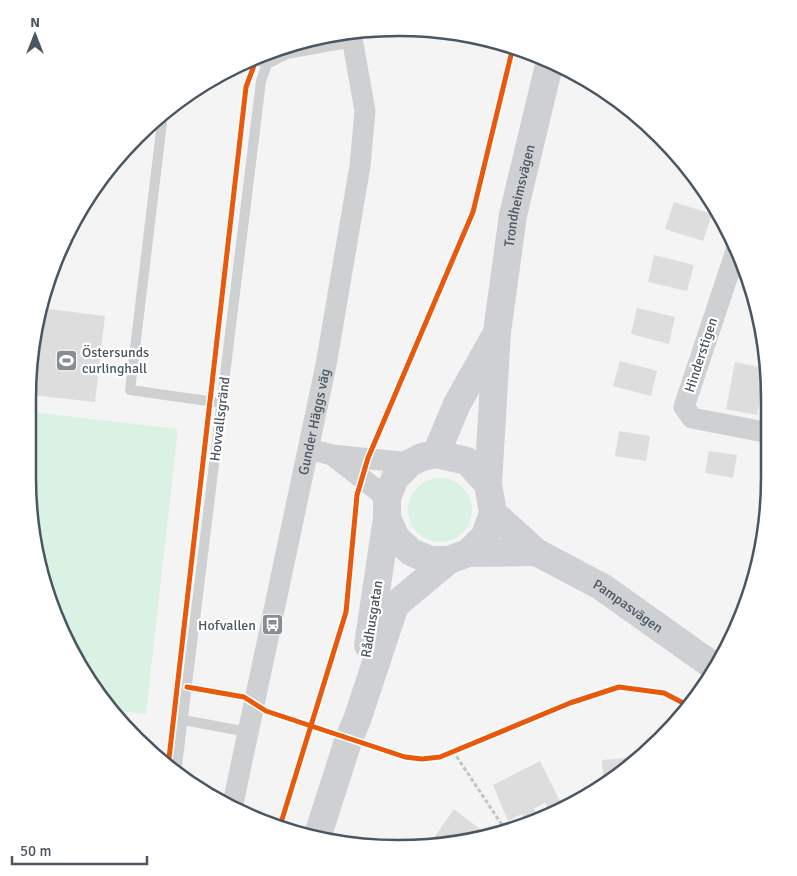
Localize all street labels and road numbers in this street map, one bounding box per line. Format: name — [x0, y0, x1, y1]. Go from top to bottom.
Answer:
street label: Trondheimsvägen — [500, 143, 538, 248]
street label: Hinderstigen — [681, 316, 721, 394]
street label: Gunder Häggs väg — [294, 367, 334, 476]
street label: Hovvallsgränd — [206, 376, 234, 462]
street label: Pampasvägen — [590, 575, 667, 636]
street label: Rådhusgatan — [357, 579, 387, 659]

